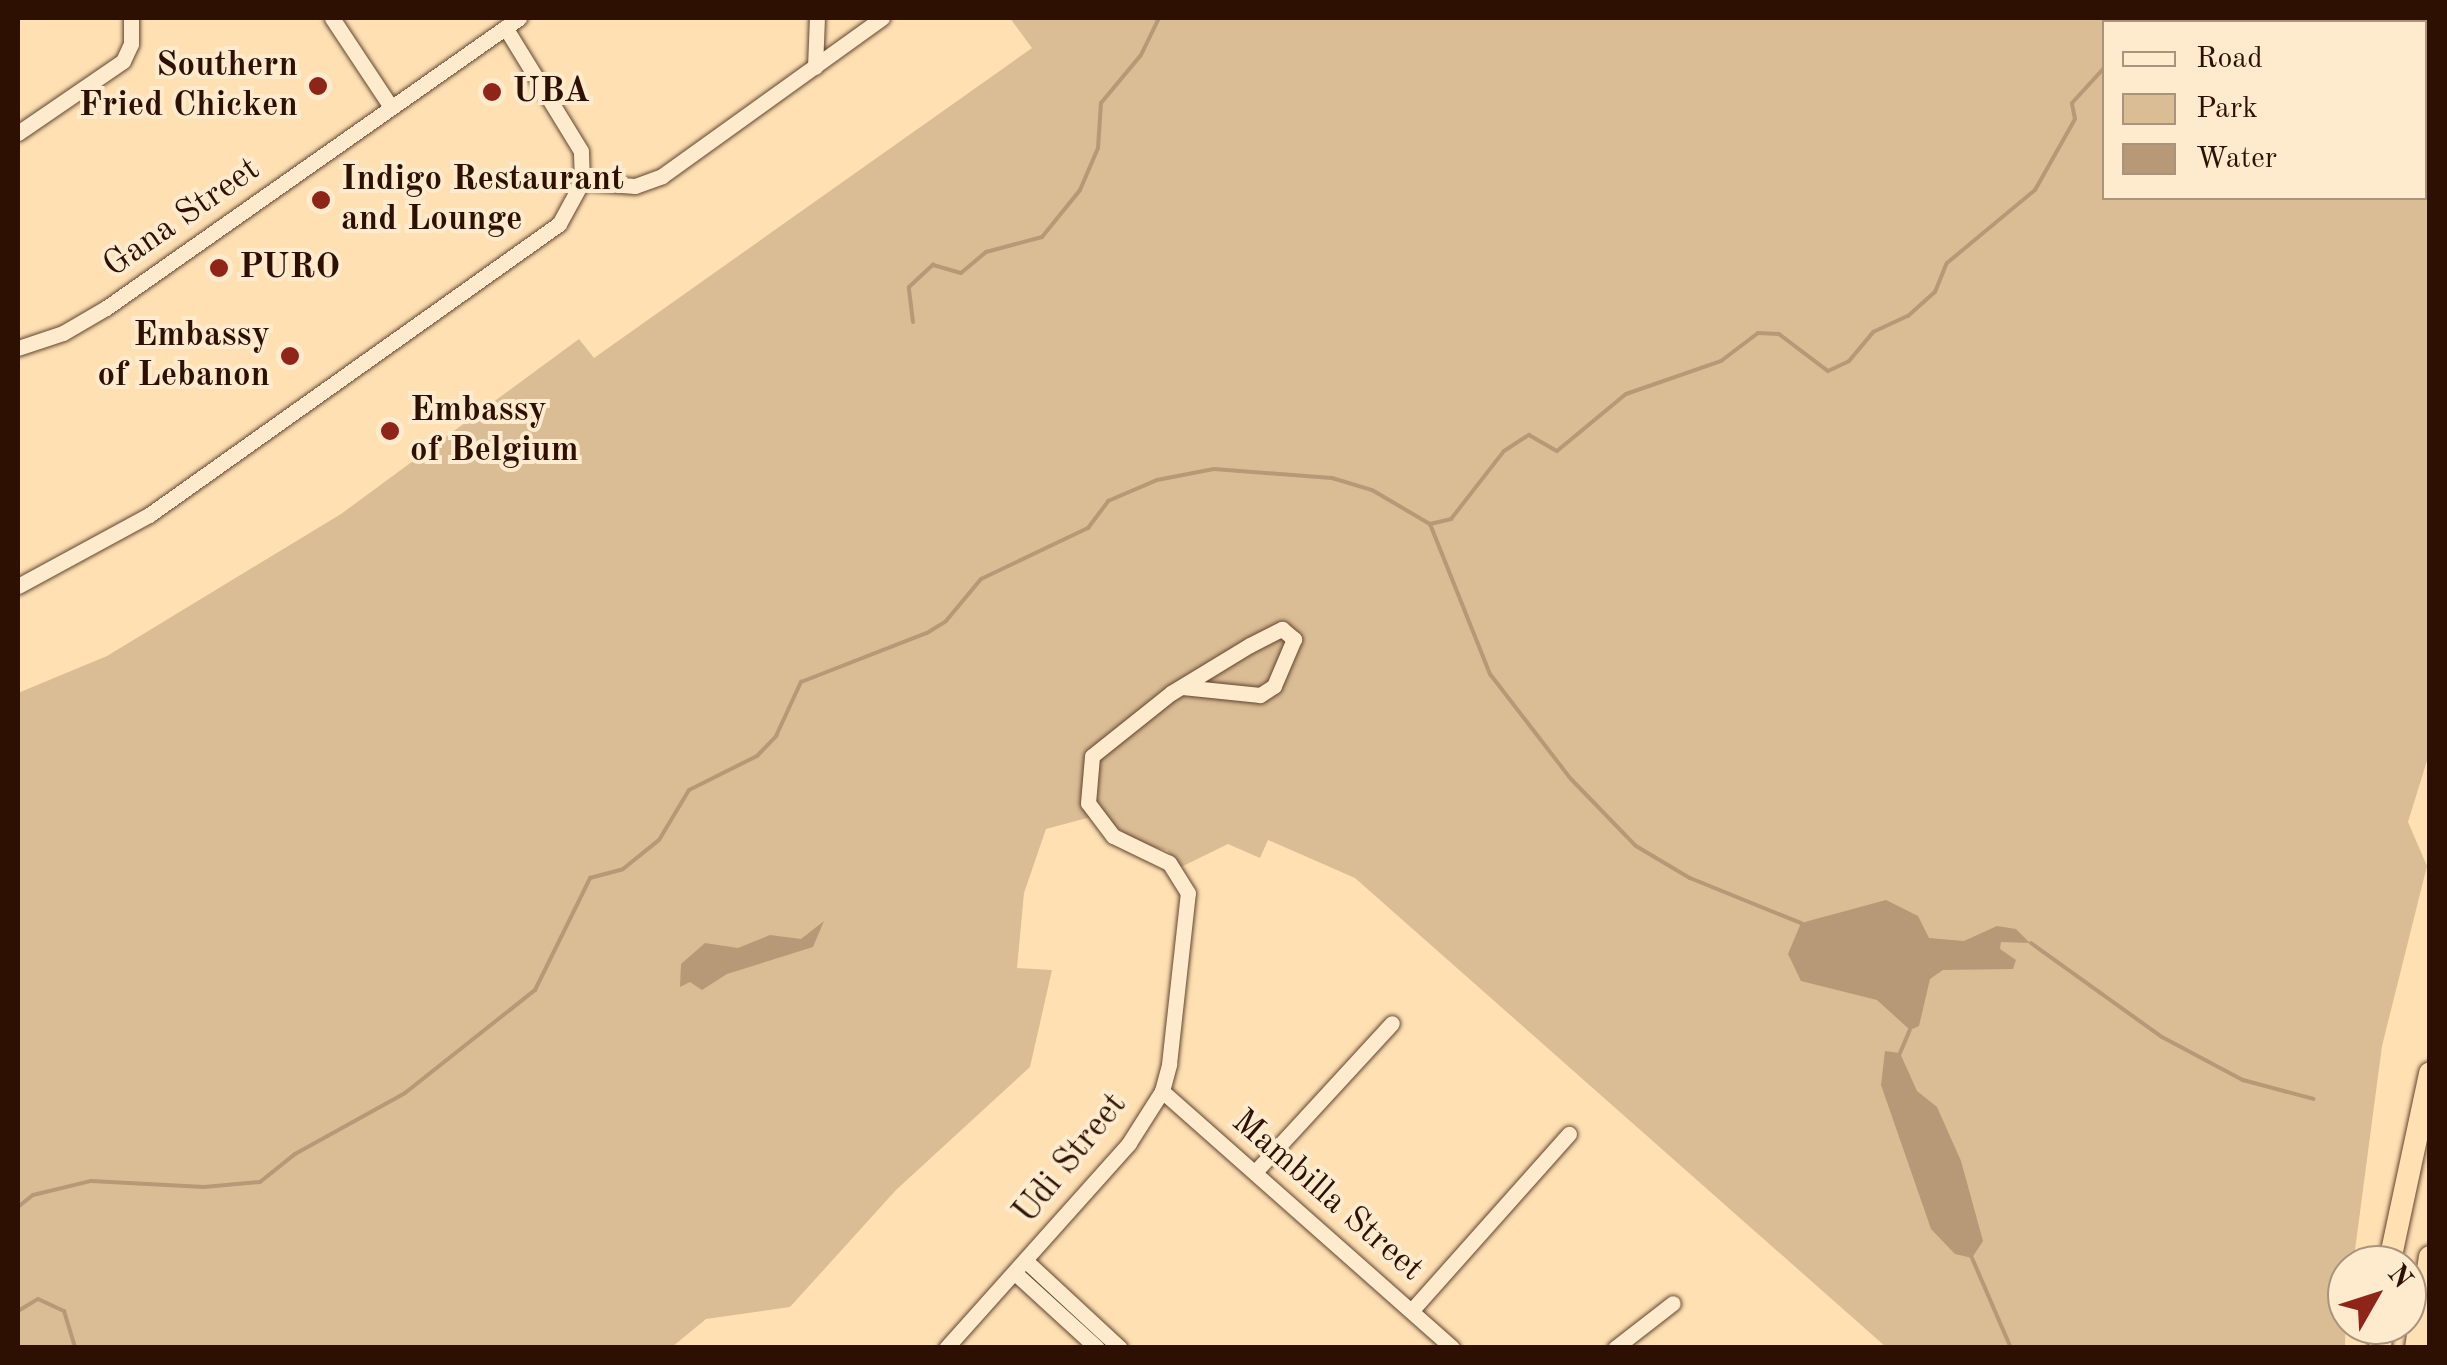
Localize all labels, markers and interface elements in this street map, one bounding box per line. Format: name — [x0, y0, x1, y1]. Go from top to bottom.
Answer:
legend — [2102, 20, 2427, 200]
text: Road — [2196, 44, 2263, 74]
place label: Southern Fried Chicken — [79, 45, 298, 127]
place label: UBA — [512, 71, 590, 113]
marker: Southern Fried Chicken — [307, 75, 329, 97]
marker: UBA — [481, 81, 503, 103]
text: Park — [2196, 94, 2258, 124]
text: Water — [2196, 144, 2277, 174]
street label: Gana Street — [96, 149, 268, 287]
place label: Indigo Restaurant and Lounge — [341, 159, 624, 241]
marker: Indigo Restaurant and Lounge — [310, 189, 332, 211]
place label: PURO — [239, 247, 340, 289]
marker: PURO — [208, 257, 230, 279]
place label: Embassy of Lebanon — [98, 315, 270, 397]
marker: Embassy of Lebanon — [279, 345, 301, 367]
place label: Embassy of Belgium — [410, 390, 579, 472]
marker: Embassy of Belgium — [379, 420, 401, 442]
street label: Udi Street — [1006, 1085, 1136, 1233]
street label: Mambilla Street — [1222, 1101, 1432, 1291]
north arrow — [2327, 1245, 2427, 1345]
text: N — [2381, 1260, 2416, 1295]

